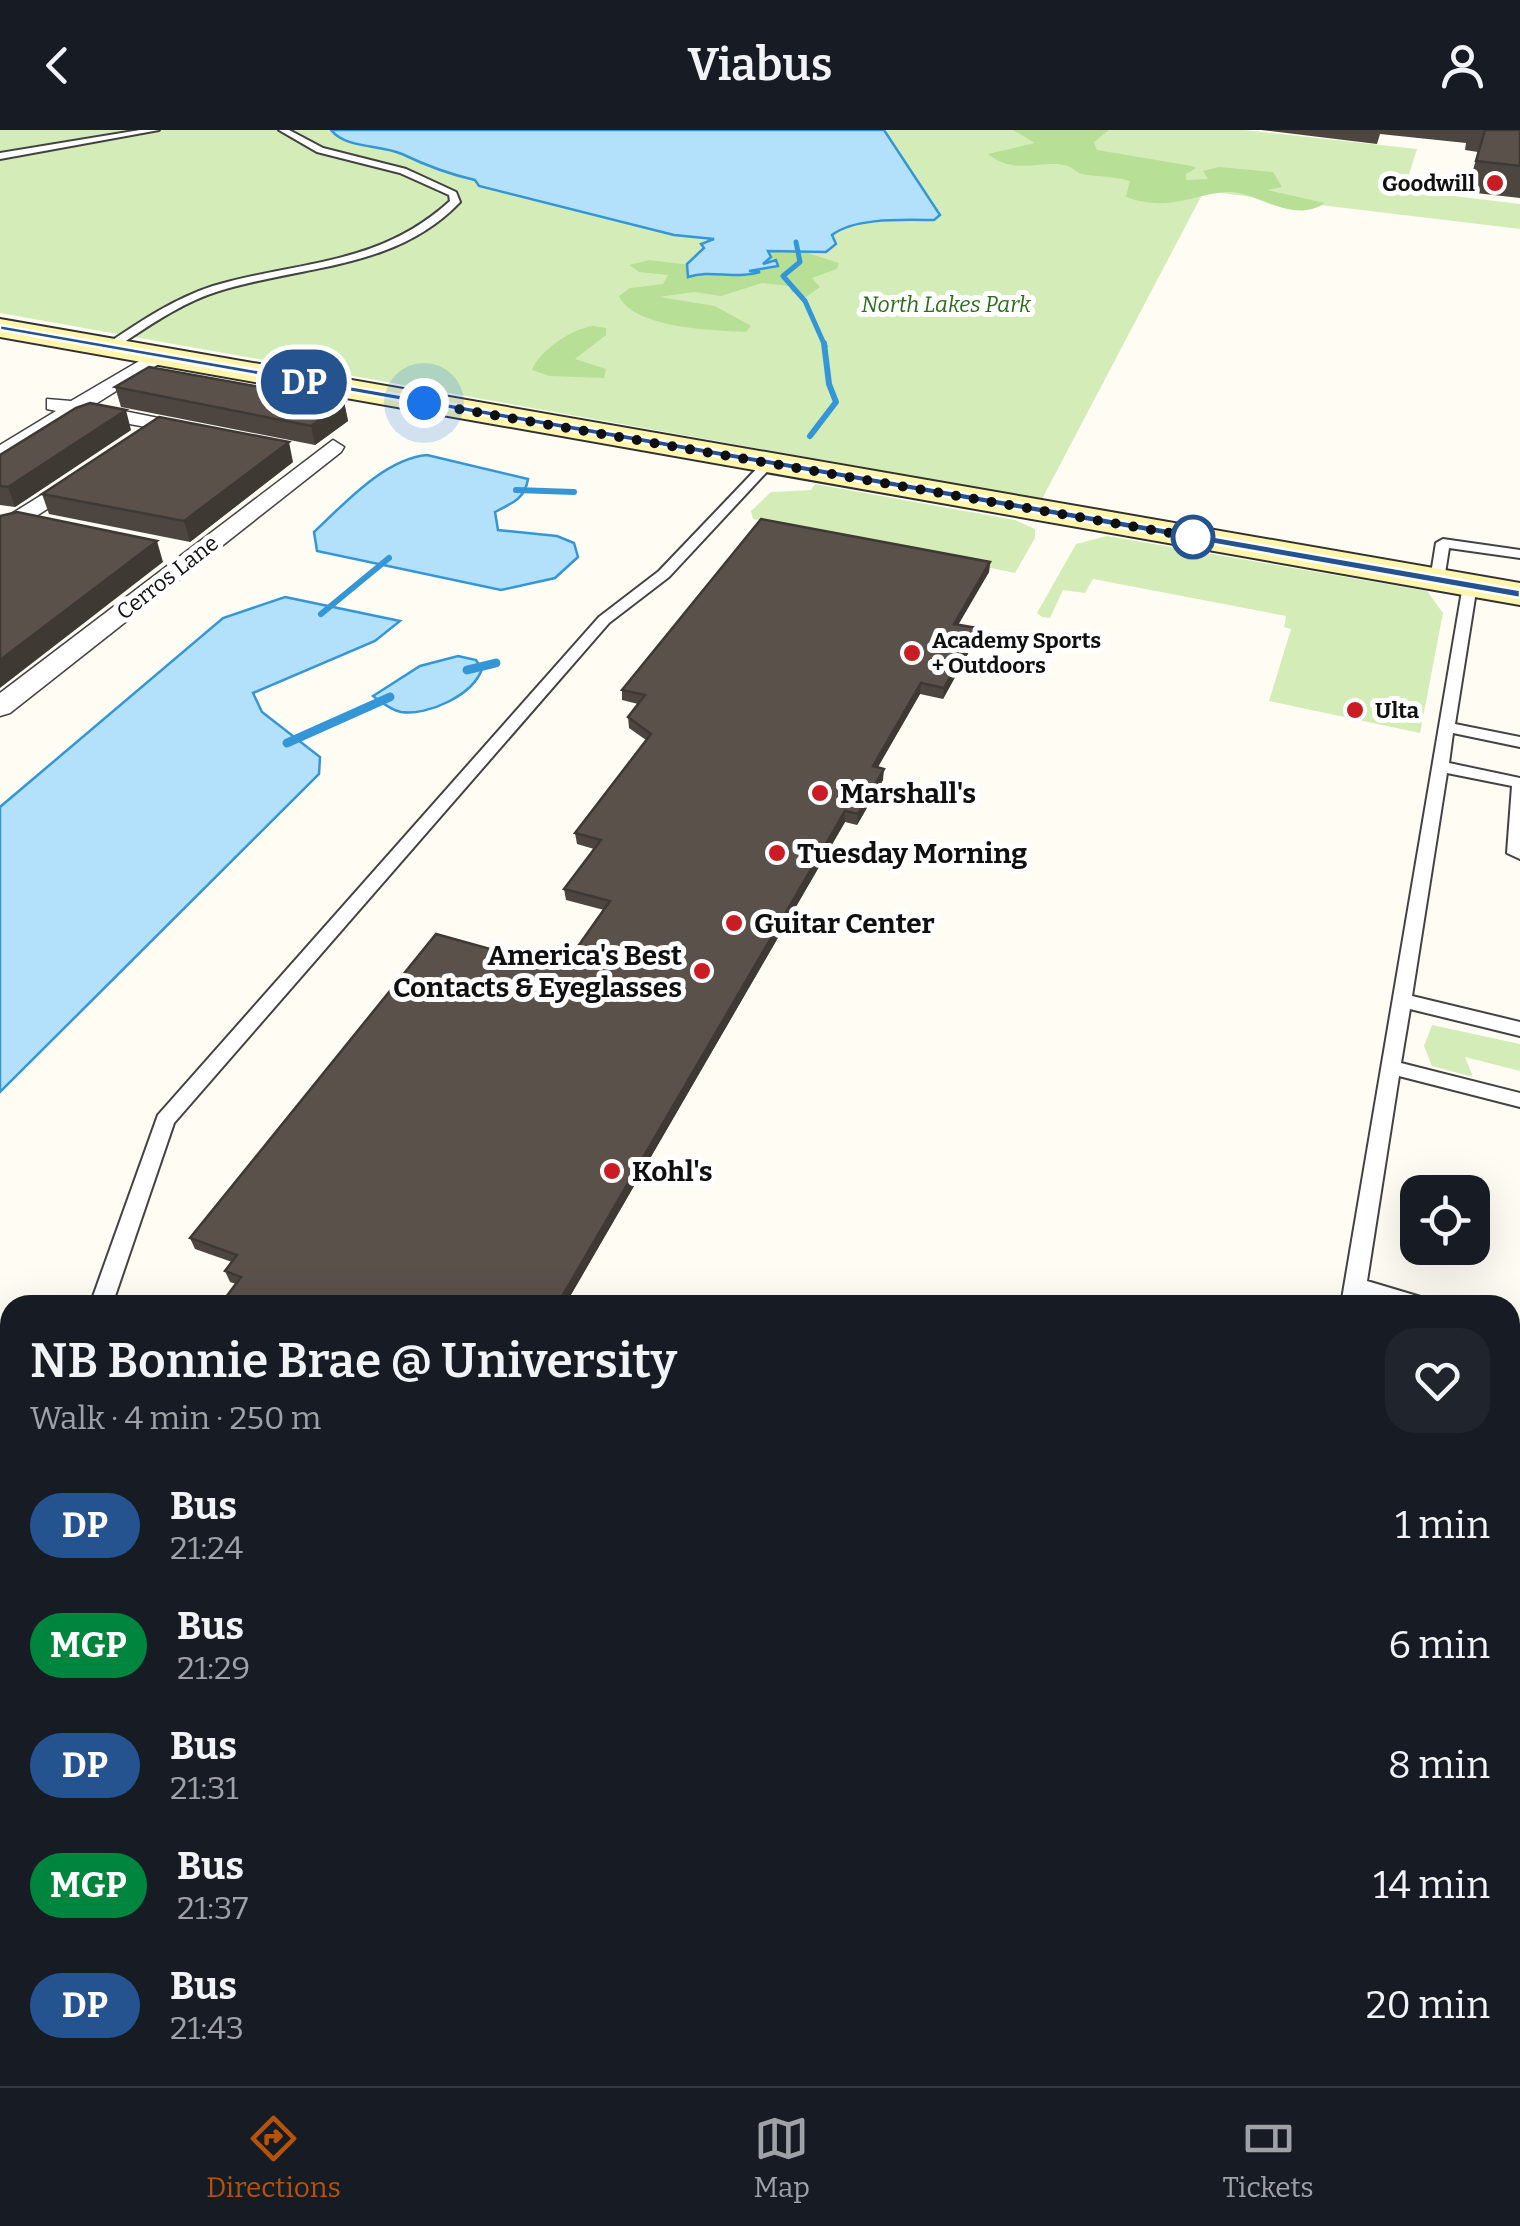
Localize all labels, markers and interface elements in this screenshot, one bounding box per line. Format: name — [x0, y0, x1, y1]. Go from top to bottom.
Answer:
icon: back — [30, 38, 85, 93]
text: Viabus — [688, 38, 832, 92]
icon: person — [1435, 38, 1490, 93]
place label: Goodwill — [1382, 170, 1475, 197]
marker: Goodwill — [1484, 172, 1506, 194]
park label: North Lakes Park — [861, 291, 1032, 318]
line badge: DP — [259, 350, 349, 414]
text: DP — [281, 361, 327, 403]
your location — [399, 378, 449, 428]
unlabelled marker — [1172, 516, 1214, 558]
street label: Cerros Lane — [111, 529, 224, 625]
place label: Academy Sports + Outdoors — [932, 627, 1101, 679]
marker: Academy Sports + Outdoors — [901, 642, 923, 664]
place label: Ulta — [1375, 697, 1420, 724]
marker: Ulta — [1344, 699, 1366, 721]
place label: Marshall's — [840, 777, 976, 810]
marker: Marshall's — [809, 782, 831, 804]
place label: Tuesday Morning — [797, 837, 1027, 870]
marker: Tuesday Morning — [766, 842, 788, 864]
place label: Guitar Center — [754, 907, 935, 940]
marker: Guitar Center — [723, 912, 745, 934]
place label: America's Best Contacts & Eyeglasses — [393, 939, 682, 1004]
marker: America's Best Contacts & Eyeglasses — [691, 960, 713, 982]
place label: Kohl's — [632, 1155, 713, 1188]
marker: Kohl's — [601, 1160, 623, 1182]
map controls — [1400, 1175, 1490, 1265]
button: locate — [1400, 1175, 1490, 1265]
button: heart — [1385, 1328, 1490, 1433]
text: NB Bonnie Brae @ University — [30, 1332, 677, 1390]
text: Walk · 4 min · 250 m — [30, 1399, 321, 1437]
text: Bus — [170, 1483, 237, 1529]
text: 1 min — [1395, 1502, 1490, 1548]
text: DP — [62, 1504, 108, 1546]
text: 21:24 — [170, 1529, 243, 1567]
text: Bus — [177, 1603, 244, 1649]
text: 6 min — [1388, 1622, 1490, 1668]
text: MGP — [50, 1624, 127, 1666]
text: 21:29 — [177, 1649, 250, 1687]
text: Bus — [170, 1723, 237, 1769]
text: 8 min — [1388, 1742, 1490, 1788]
text: DP — [62, 1744, 108, 1786]
text: 21:31 — [170, 1769, 238, 1807]
text: Bus — [177, 1843, 244, 1889]
text: 14 min — [1373, 1862, 1490, 1908]
text: MGP — [50, 1864, 127, 1906]
text: 21:37 — [177, 1889, 248, 1927]
text: Bus — [170, 1963, 237, 2009]
text: 20 min — [1366, 1982, 1490, 2028]
text: DP — [62, 1984, 108, 2026]
text: 21:43 — [170, 2009, 244, 2047]
tab: Directions — [206, 2111, 341, 2204]
tab: Map — [753, 2111, 810, 2204]
tab: Tickets — [1222, 2111, 1314, 2204]

